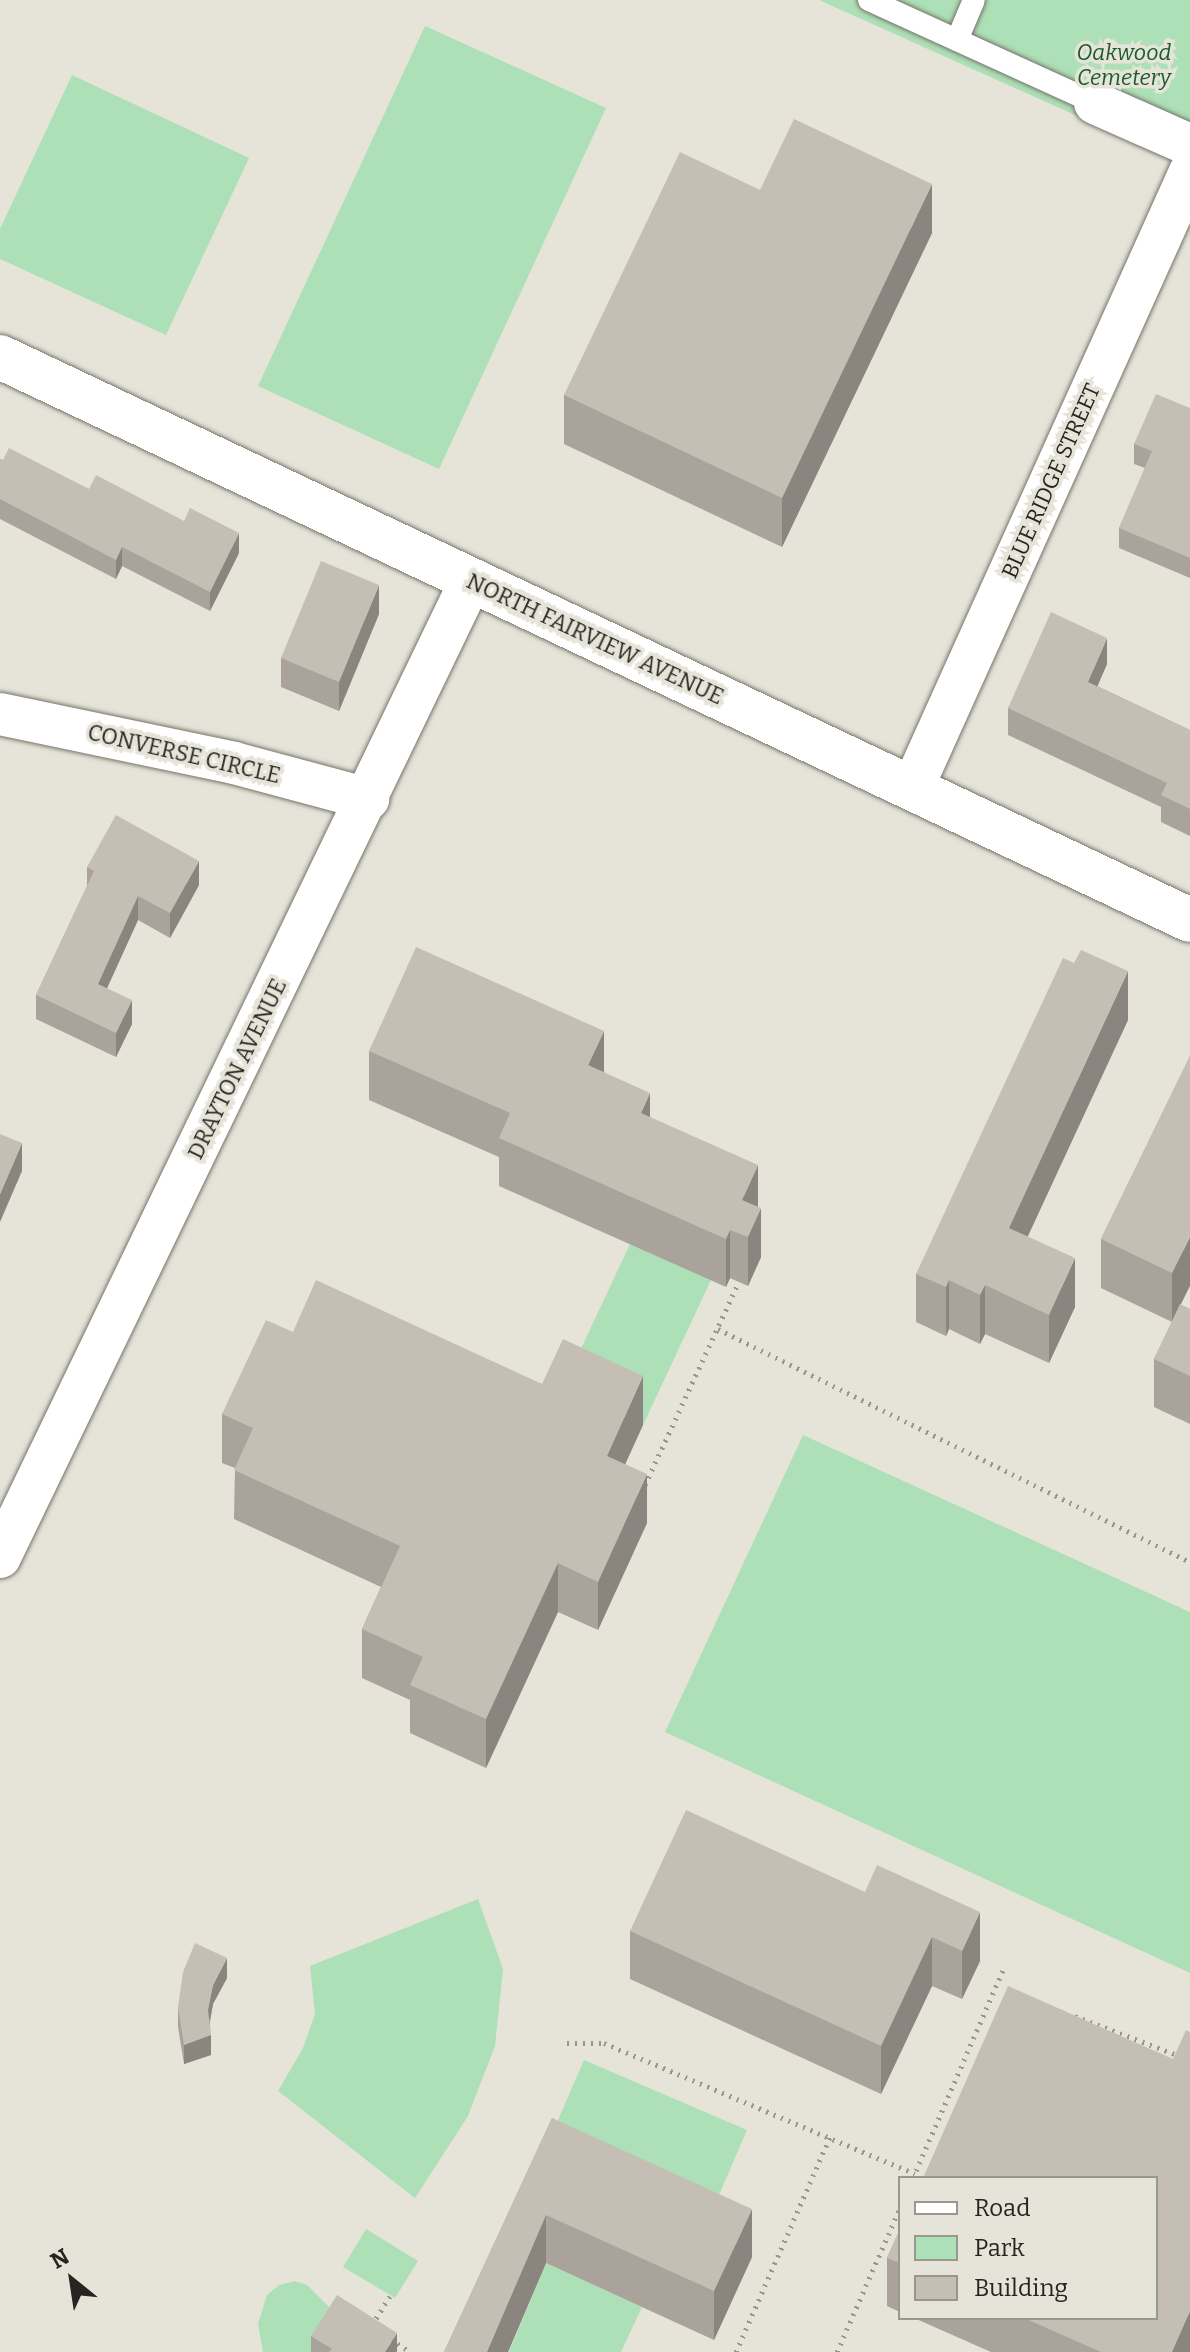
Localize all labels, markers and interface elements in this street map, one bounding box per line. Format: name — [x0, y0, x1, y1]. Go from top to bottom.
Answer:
park label: Oakwood Cemetery — [1077, 39, 1171, 90]
street label: BLUE RIDGE STREET — [996, 380, 1106, 582]
street label: NORTH FAIRVIEW AVENUE — [462, 568, 728, 710]
street label: CONVERSE CIRCLE — [85, 719, 283, 789]
street label: DRAYTON AVENUE — [182, 975, 292, 1163]
legend — [898, 2176, 1158, 2320]
text: Road — [974, 2194, 1030, 2222]
text: Park — [974, 2234, 1025, 2262]
north arrow — [32, 2240, 112, 2320]
text: N — [46, 2243, 74, 2275]
text: Building — [974, 2274, 1068, 2302]

